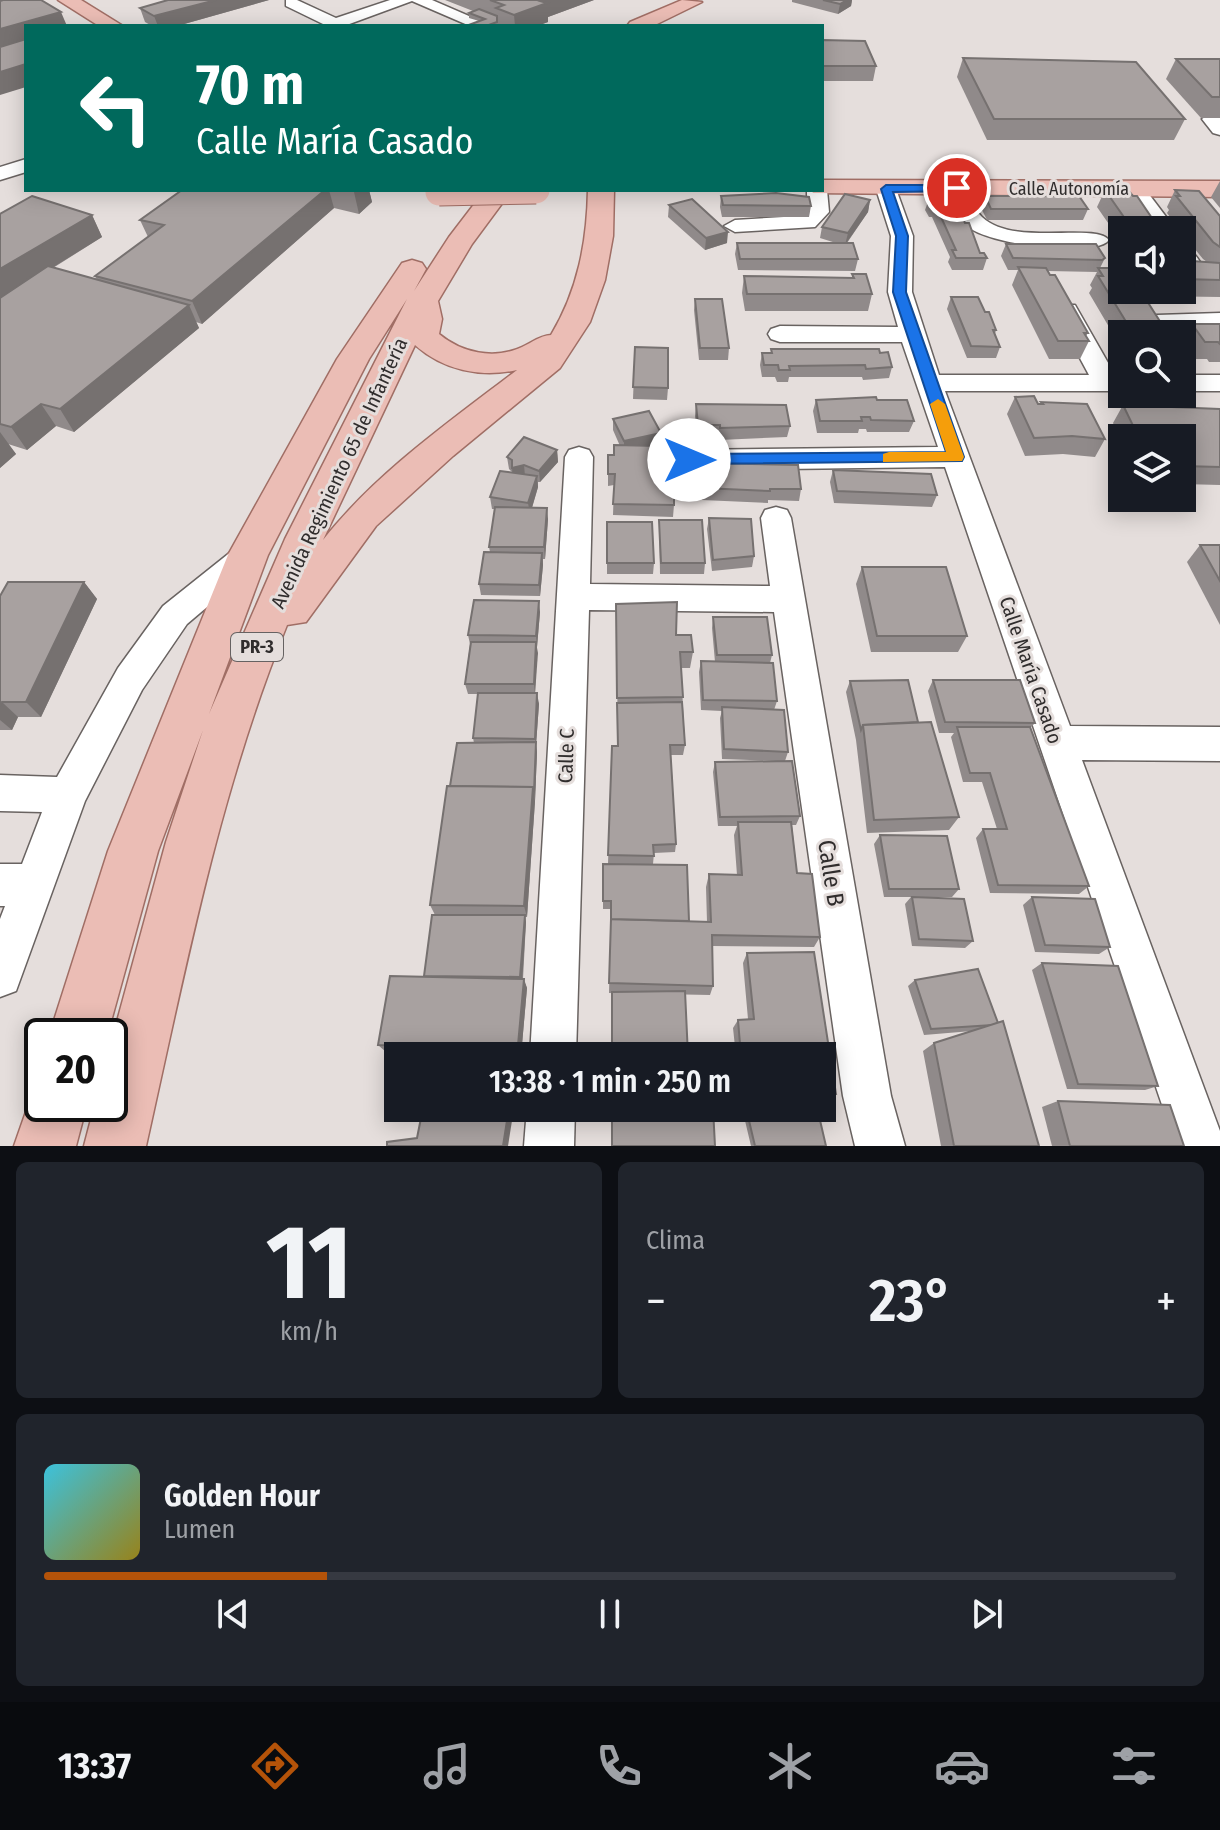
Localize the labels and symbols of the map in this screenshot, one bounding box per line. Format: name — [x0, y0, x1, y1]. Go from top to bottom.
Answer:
pin — [923, 154, 991, 222]
street label: Calle Autonomía — [1009, 178, 1129, 200]
street label: Avenida Regimiento 65 de Infantería — [266, 334, 412, 612]
position arrow — [647, 418, 731, 502]
street label: Calle María Casado — [995, 593, 1067, 747]
road number: PR-3 — [231, 633, 283, 661]
street label: Calle C — [553, 728, 579, 784]
street label: Calle B — [812, 838, 850, 908]
speed limit sign: 20 — [24, 1018, 128, 1122]

